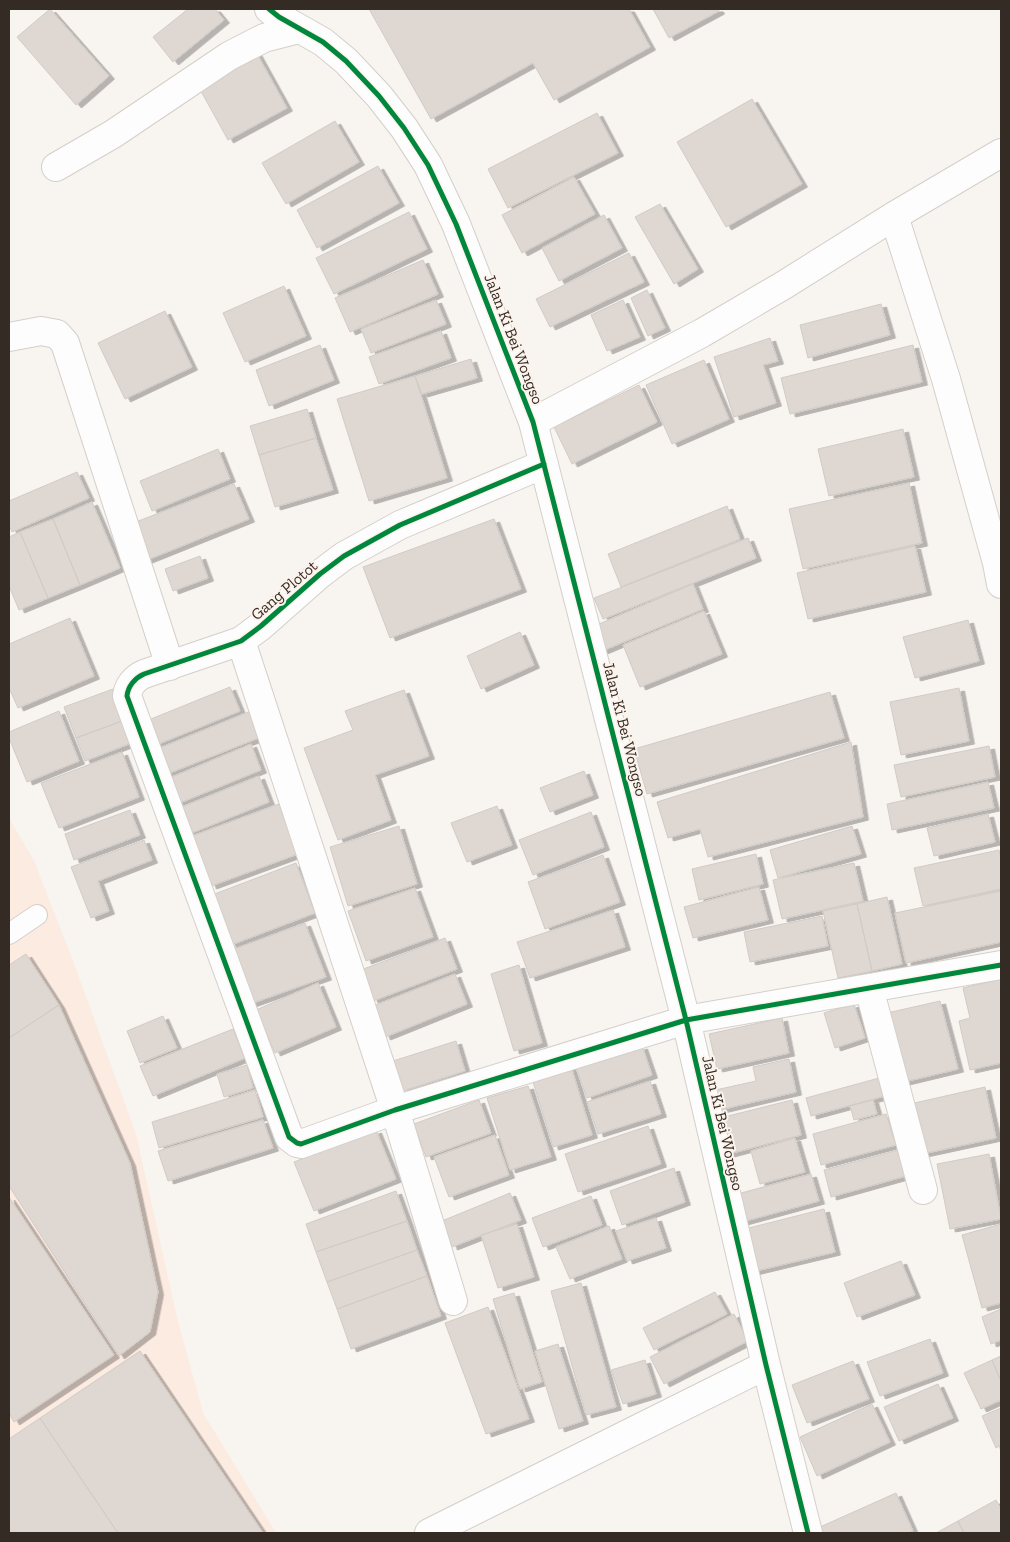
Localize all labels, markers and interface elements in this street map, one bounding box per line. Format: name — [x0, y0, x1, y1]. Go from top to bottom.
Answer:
street label: Jalan Ki Bei Wongso — [480, 271, 548, 407]
street label: Gang Plotot — [247, 556, 321, 624]
street label: Jalan Ki Bei Wongso — [599, 660, 651, 798]
street label: Jalan Ki Bei Wongso — [698, 1054, 748, 1192]

